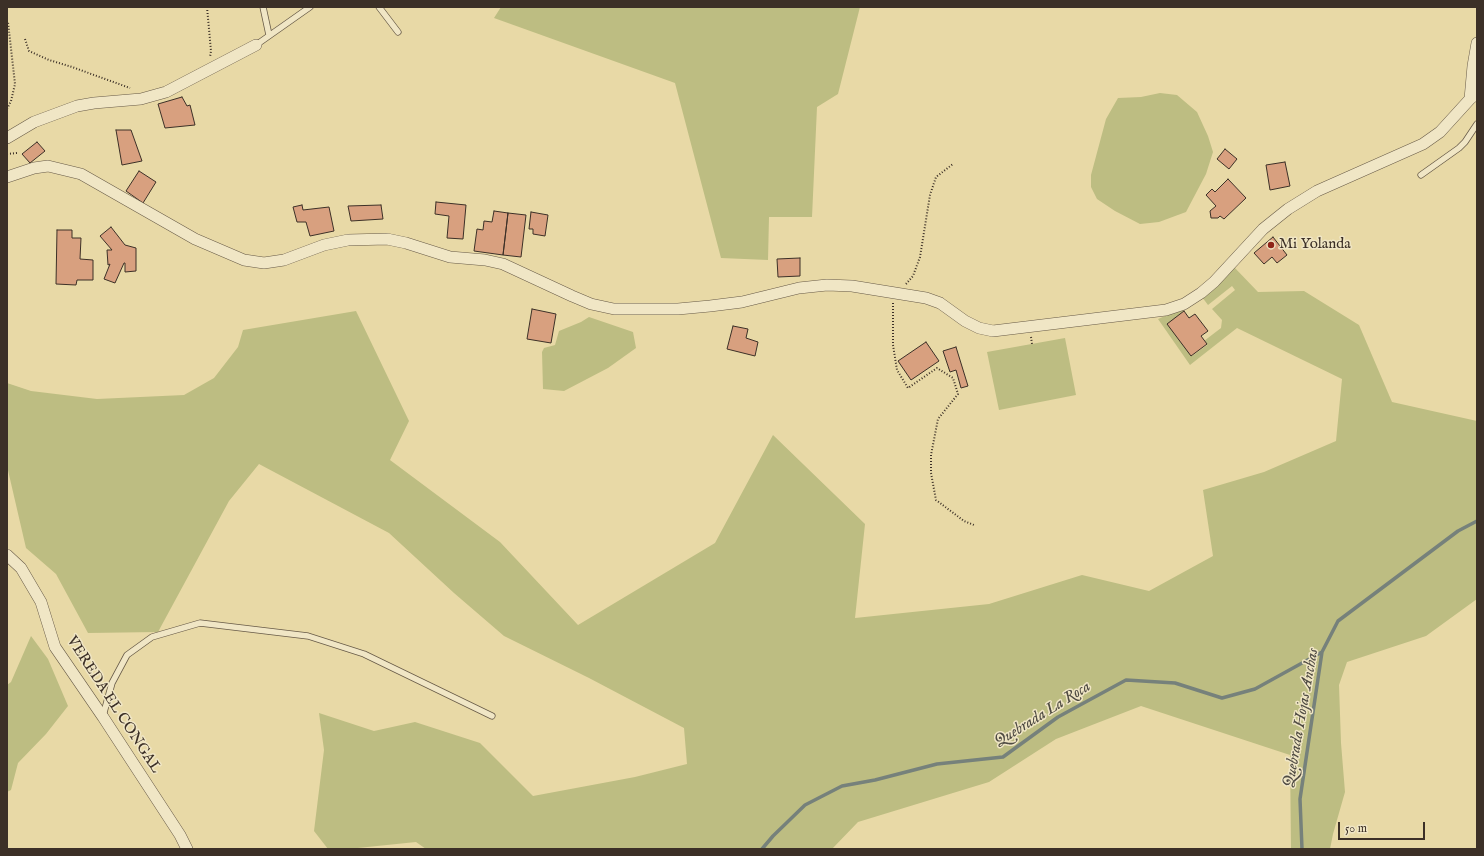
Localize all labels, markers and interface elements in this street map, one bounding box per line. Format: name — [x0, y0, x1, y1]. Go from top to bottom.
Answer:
place label: Mi Yolanda — [1279, 236, 1351, 254]
marker: Mi Yolanda — [1266, 240, 1276, 250]
street label: VEREDA EL CONGAL — [62, 633, 164, 777]
water label: Quebrada Hojas Anchas — [1280, 647, 1324, 789]
water label: Quebrada La Roca — [991, 678, 1095, 752]
scale bar — [1340, 814, 1427, 840]
text: 50 m — [1345, 821, 1367, 836]

